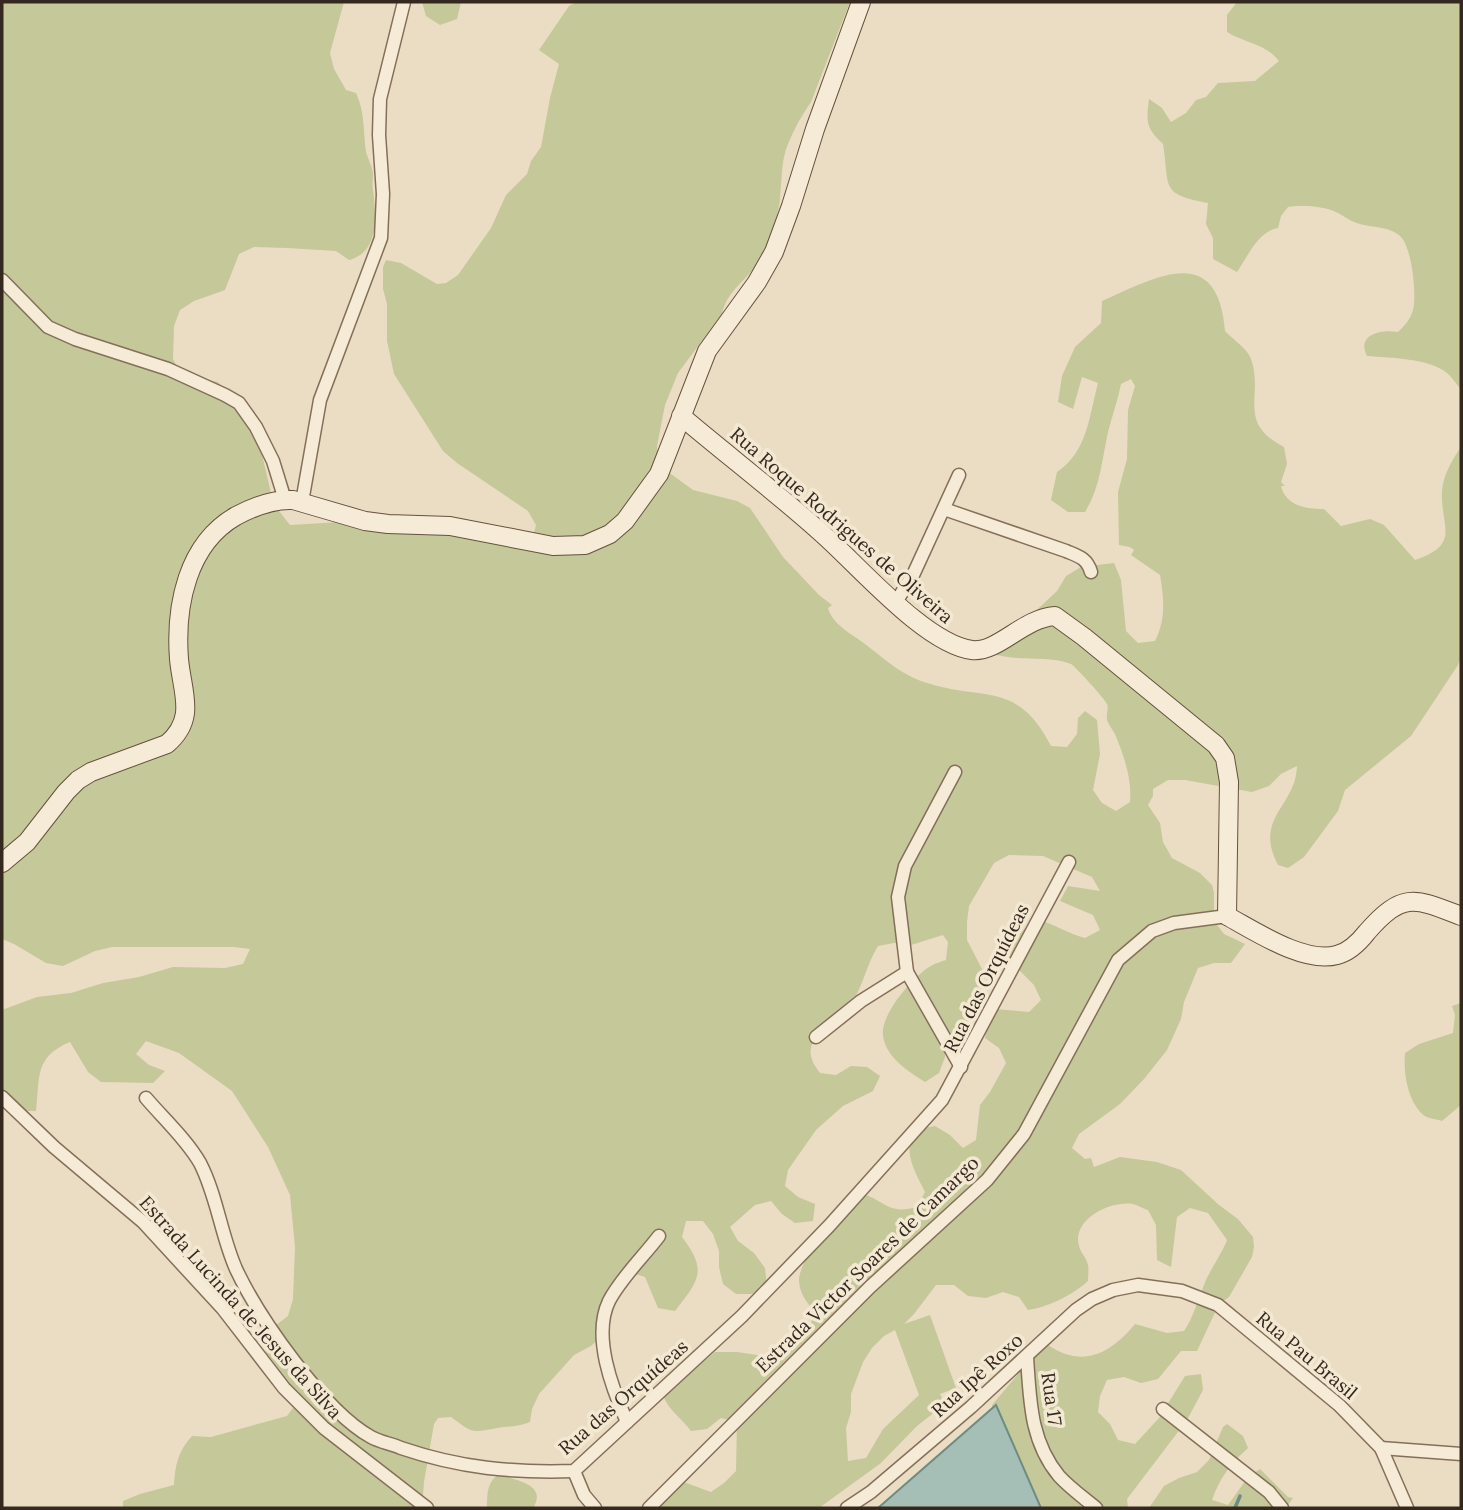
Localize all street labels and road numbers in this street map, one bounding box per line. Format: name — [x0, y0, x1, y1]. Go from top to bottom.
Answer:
street label: Rua Roque Rodrigues de Oliveira — [726, 422, 959, 629]
street label: Rua das Orquídeas — [938, 899, 1034, 1057]
street label: Estrada Victor Soares de Camargo — [750, 1151, 984, 1377]
street label: Estrada Lucinda de Jesus da Silva — [135, 1191, 348, 1424]
street label: Rua Pau Brasil — [1252, 1306, 1362, 1404]
street label: Rua Ipê Roxo — [926, 1328, 1028, 1422]
street label: Rua das Orquídeas — [553, 1334, 693, 1460]
street label: Rua 17 — [1036, 1371, 1068, 1428]

